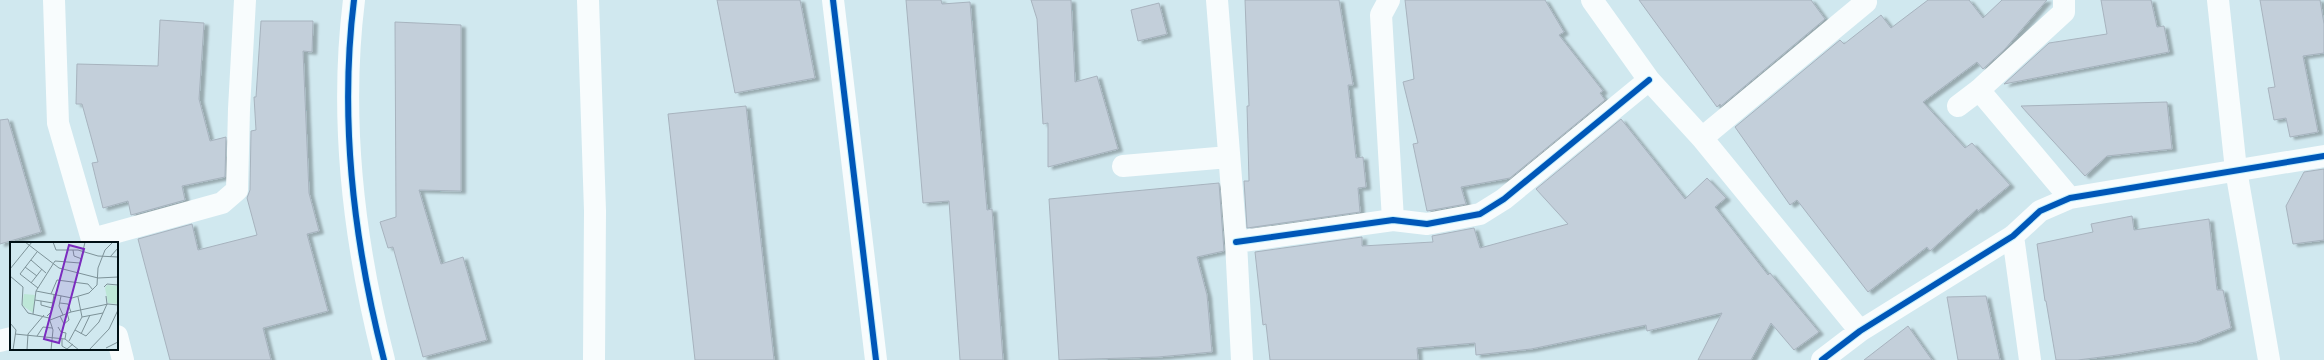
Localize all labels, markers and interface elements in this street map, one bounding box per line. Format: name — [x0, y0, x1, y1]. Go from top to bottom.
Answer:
inset map — [10, 242, 118, 350]

